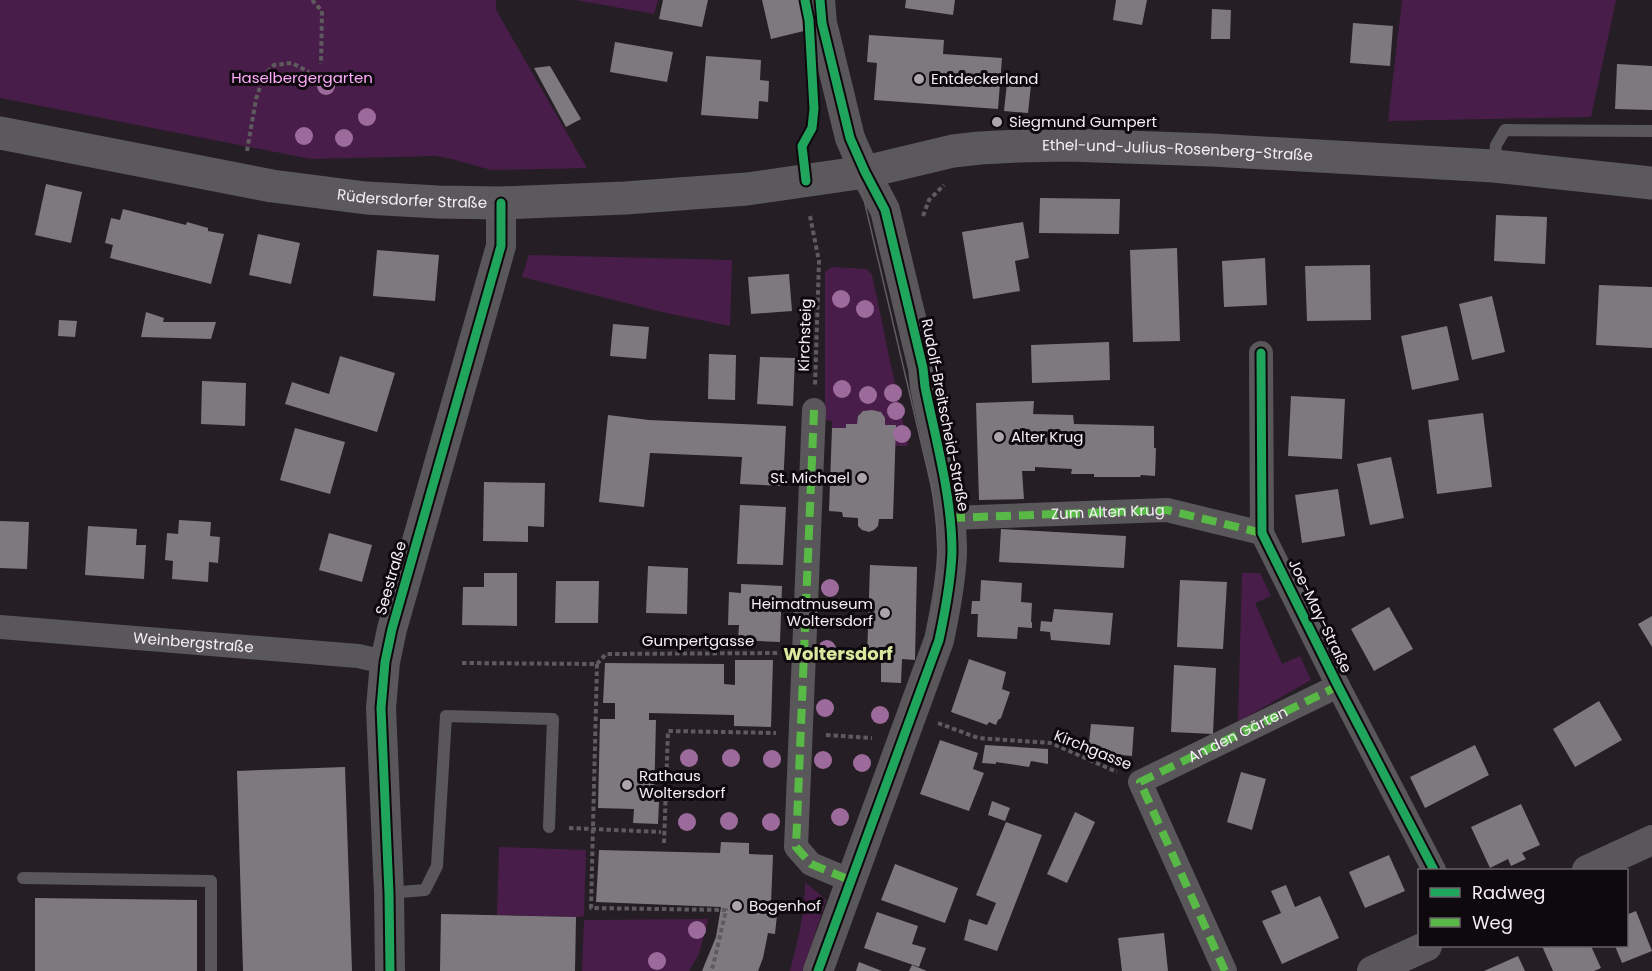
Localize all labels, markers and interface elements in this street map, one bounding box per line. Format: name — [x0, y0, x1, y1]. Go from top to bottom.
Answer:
park label: Haselbergergarten — [231, 67, 373, 88]
place label: Entdeckerland — [931, 68, 1039, 89]
marker: Entdeckerland — [912, 72, 926, 86]
place label: Siegmund Gumpert — [1009, 111, 1157, 132]
marker: Siegmund Gumpert — [990, 115, 1004, 129]
street label: Ethel-und-Julius-Rosenberg-Straße — [1042, 134, 1313, 166]
street label: Rüdersdorfer Straße — [336, 183, 487, 213]
street label: Kirchsteig — [793, 298, 816, 372]
street label: Rudolf-Breitscheid-Straße — [916, 317, 975, 513]
place label: Alter Krug — [1011, 426, 1083, 447]
marker: Alter Krug — [992, 430, 1006, 444]
place label: St. Michael — [770, 467, 850, 488]
marker: St. Michael — [855, 471, 869, 485]
street label: Zum Alten Krug — [1051, 499, 1165, 524]
street label: Seestraße — [370, 538, 411, 617]
street label: Joe-May-Straße — [1284, 555, 1357, 676]
place label: Heimatmuseum Woltersdorf — [751, 593, 873, 631]
marker: Heimatmuseum Woltersdorf — [878, 606, 892, 620]
street label: Weinbergstraße — [132, 627, 255, 658]
street label: Gumpertgasse — [642, 630, 754, 651]
district label: Woltersdorf — [783, 641, 893, 666]
street label: An den Gärten — [1184, 701, 1291, 767]
street label: Kirchgasse — [1051, 724, 1135, 775]
place label: Rathaus Woltersdorf — [639, 765, 725, 803]
marker: Rathaus Woltersdorf — [620, 778, 634, 792]
legend — [1418, 869, 1628, 947]
text: Radweg — [1472, 880, 1545, 905]
place label: Bogenhof — [749, 895, 821, 916]
marker: Bogenhof — [730, 899, 744, 913]
text: Weg — [1472, 910, 1513, 935]

